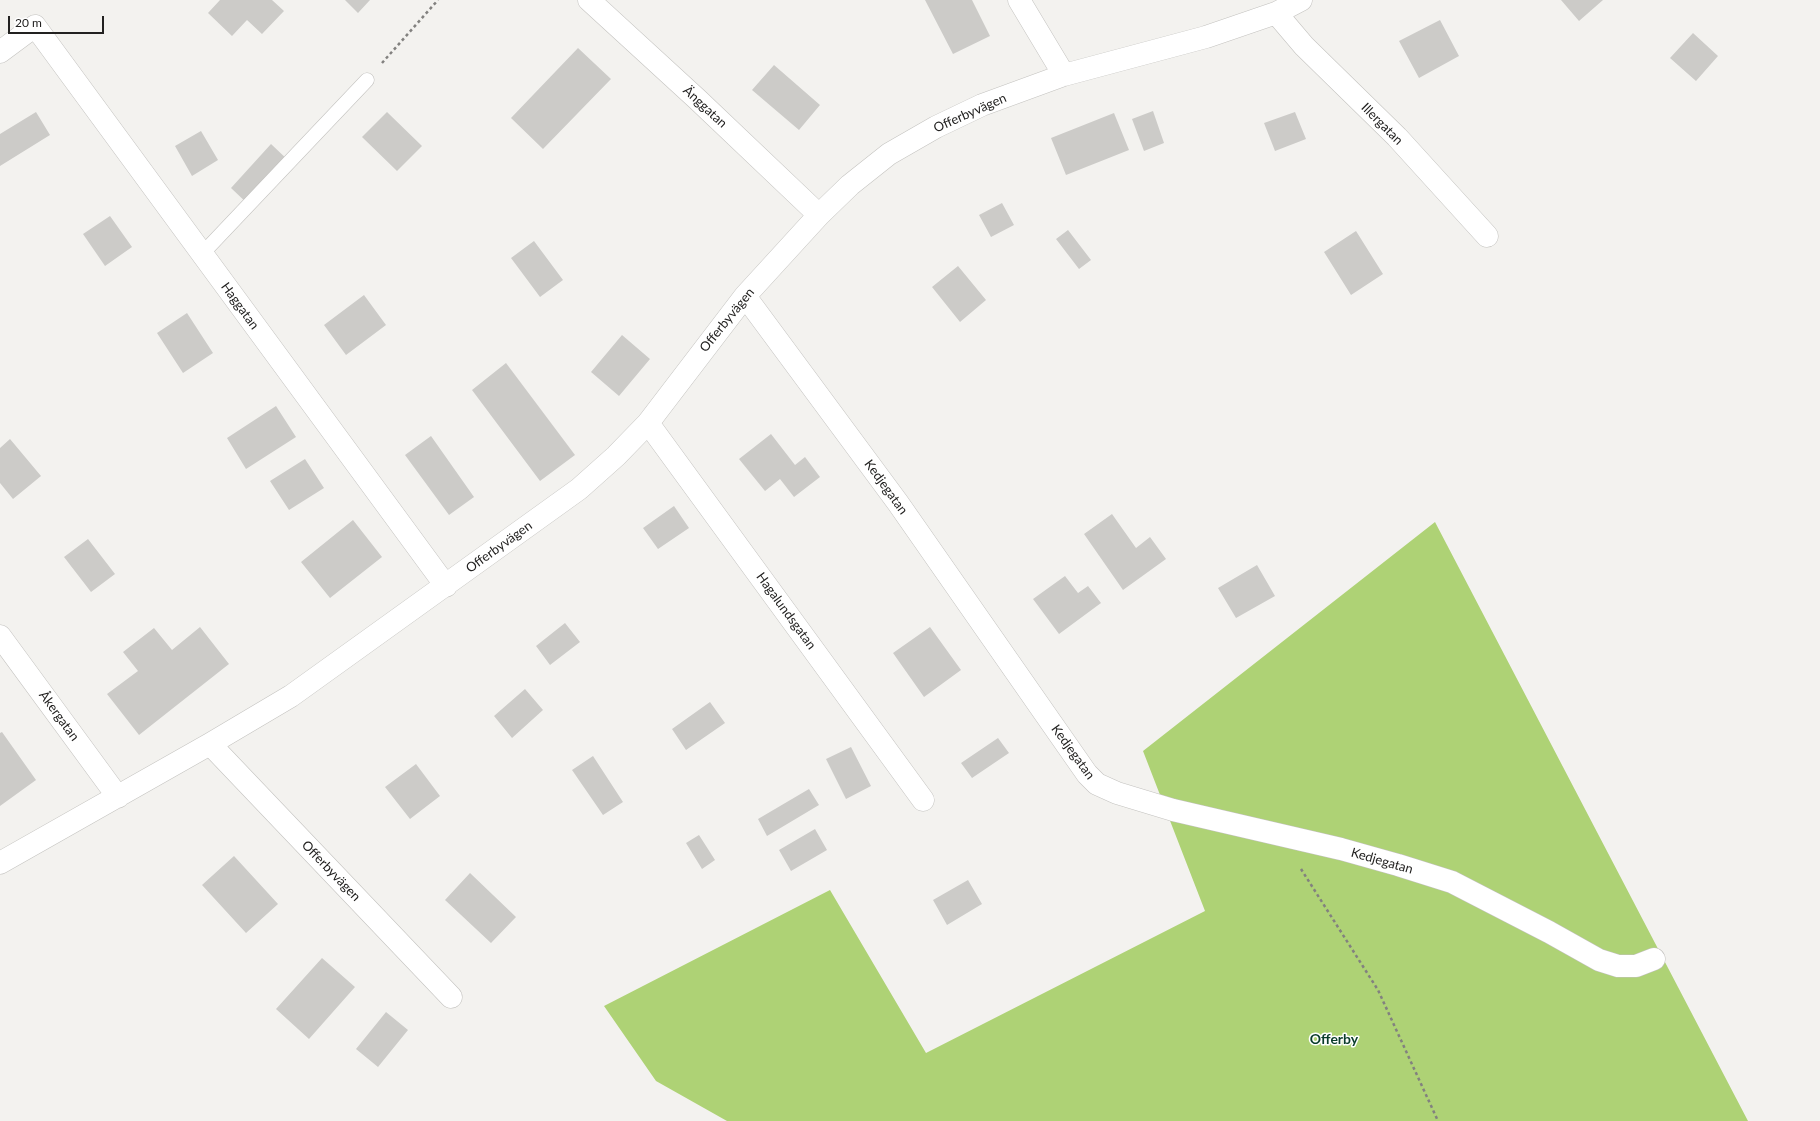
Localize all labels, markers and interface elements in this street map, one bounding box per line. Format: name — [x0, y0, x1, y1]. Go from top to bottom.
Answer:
scale bar — [10, 8, 106, 34]
text: 20 m — [15, 15, 42, 30]
street label: Änggatan — [680, 83, 730, 131]
street label: Offerbyvägen — [931, 90, 1009, 136]
street label: Illergatan — [1358, 100, 1406, 148]
street label: Haggatan — [218, 279, 262, 333]
street label: Offerbyvägen — [696, 285, 758, 355]
street label: Kedjegatan — [861, 457, 911, 517]
street label: Offerbyvägen — [463, 518, 535, 576]
street label: Hagalundsgatan — [753, 569, 819, 653]
street label: Åkergatan — [36, 688, 82, 744]
street label: Kedjegatan — [1048, 722, 1098, 782]
street label: Offerbyvägen — [298, 838, 364, 904]
street label: Kedjegatan — [1349, 845, 1415, 877]
district label: Offerby — [1310, 1031, 1358, 1047]

